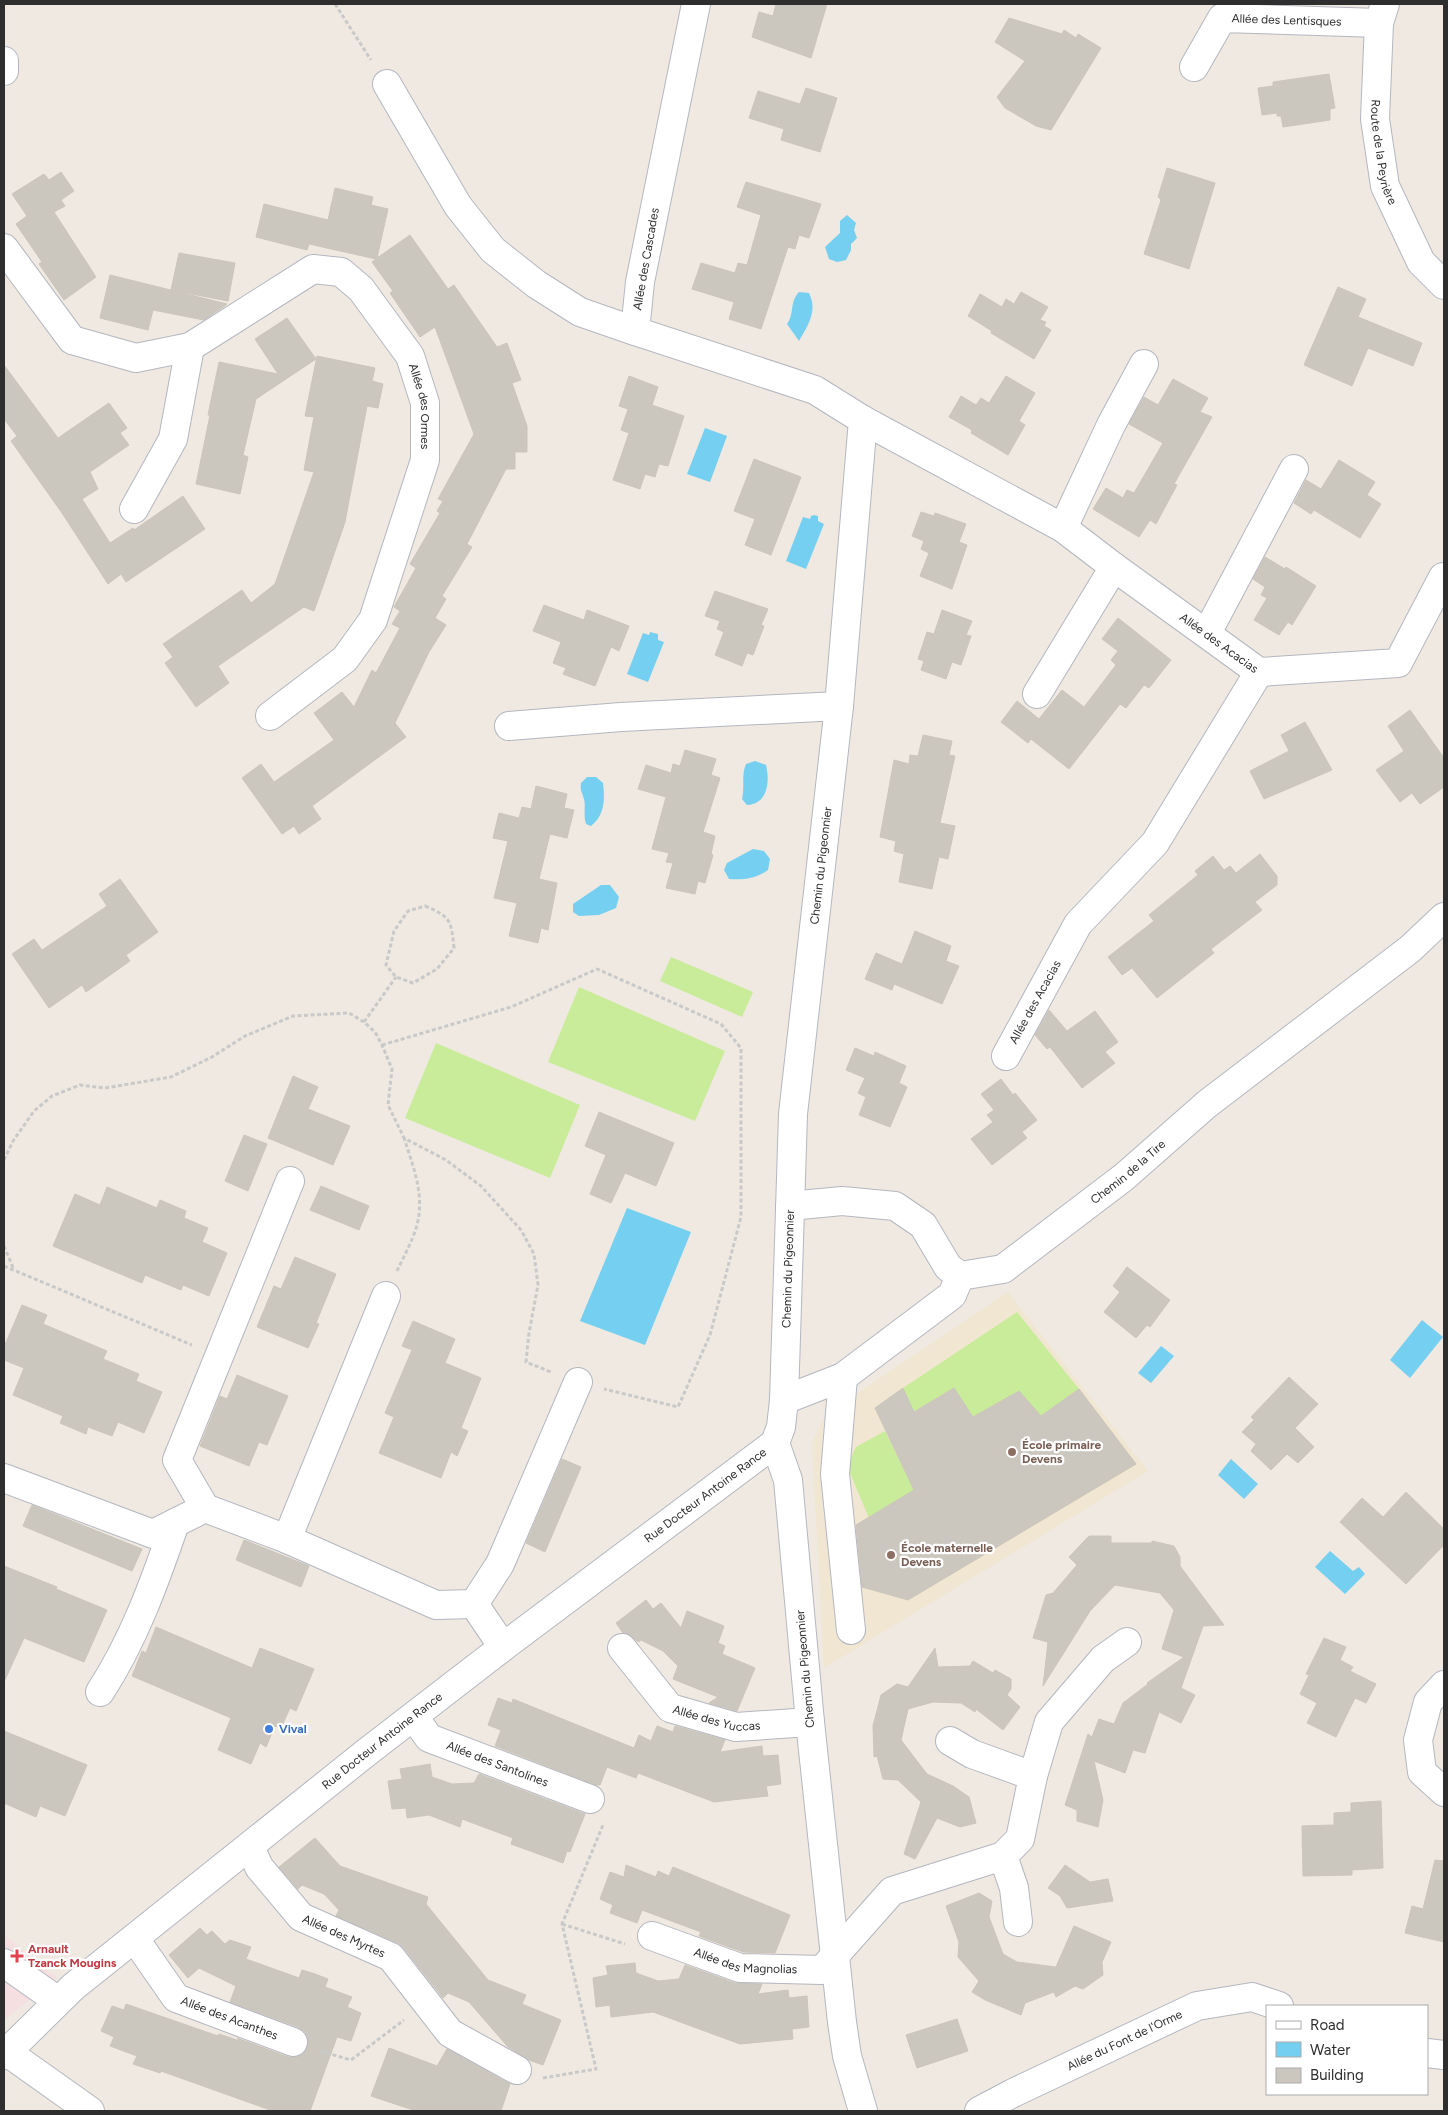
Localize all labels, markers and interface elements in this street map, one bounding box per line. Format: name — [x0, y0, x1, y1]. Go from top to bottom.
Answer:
street label: Allée des Lentisques — [1231, 11, 1342, 29]
street label: Route de la Peyrière — [1368, 99, 1400, 207]
street label: Allée des Cascades — [630, 206, 662, 311]
street label: Allée des Ormes — [406, 362, 432, 450]
street label: Allée des Acacias — [1177, 610, 1261, 676]
street label: Chemin du Pigeonnier — [807, 806, 835, 925]
street label: Allée des Acacias — [1006, 957, 1064, 1046]
street label: Chemin de la Tire — [1088, 1137, 1169, 1207]
street label: Chemin du Pigeonnier — [779, 1209, 797, 1328]
place label: École primaire Devens — [1022, 1438, 1102, 1466]
street label: Rue Docteur Antoine Rance — [642, 1445, 770, 1546]
marker: École primaire Devens — [1006, 1446, 1018, 1458]
place label: École maternelle Devens — [901, 1541, 993, 1569]
marker: École maternelle Devens — [885, 1549, 897, 1561]
street label: Chemin du Pigeonnier — [793, 1609, 817, 1729]
street label: Rue Docteur Antoine Rance — [319, 1689, 445, 1792]
street label: Allée des Yuccas — [671, 1702, 761, 1734]
place label: Vival — [279, 1722, 307, 1736]
marker: Vival — [263, 1723, 275, 1735]
street label: Allée des Santolines — [445, 1738, 551, 1790]
street label: Allée des Myrtes — [300, 1912, 388, 1961]
place label: Arnault Tzanck Mougins — [28, 1942, 117, 1970]
street label: Allée des Magnolias — [692, 1945, 798, 1976]
marker: Arnault Tzanck Mougins — [10, 1949, 24, 1963]
street label: Allée des Acanthes — [179, 1994, 280, 2043]
legend — [1266, 2005, 1428, 2095]
street label: Allée du Font de l'Orme — [1065, 2007, 1185, 2073]
text: Road — [1310, 2016, 1345, 2034]
text: Water — [1310, 2041, 1350, 2059]
text: Building — [1310, 2066, 1364, 2084]

